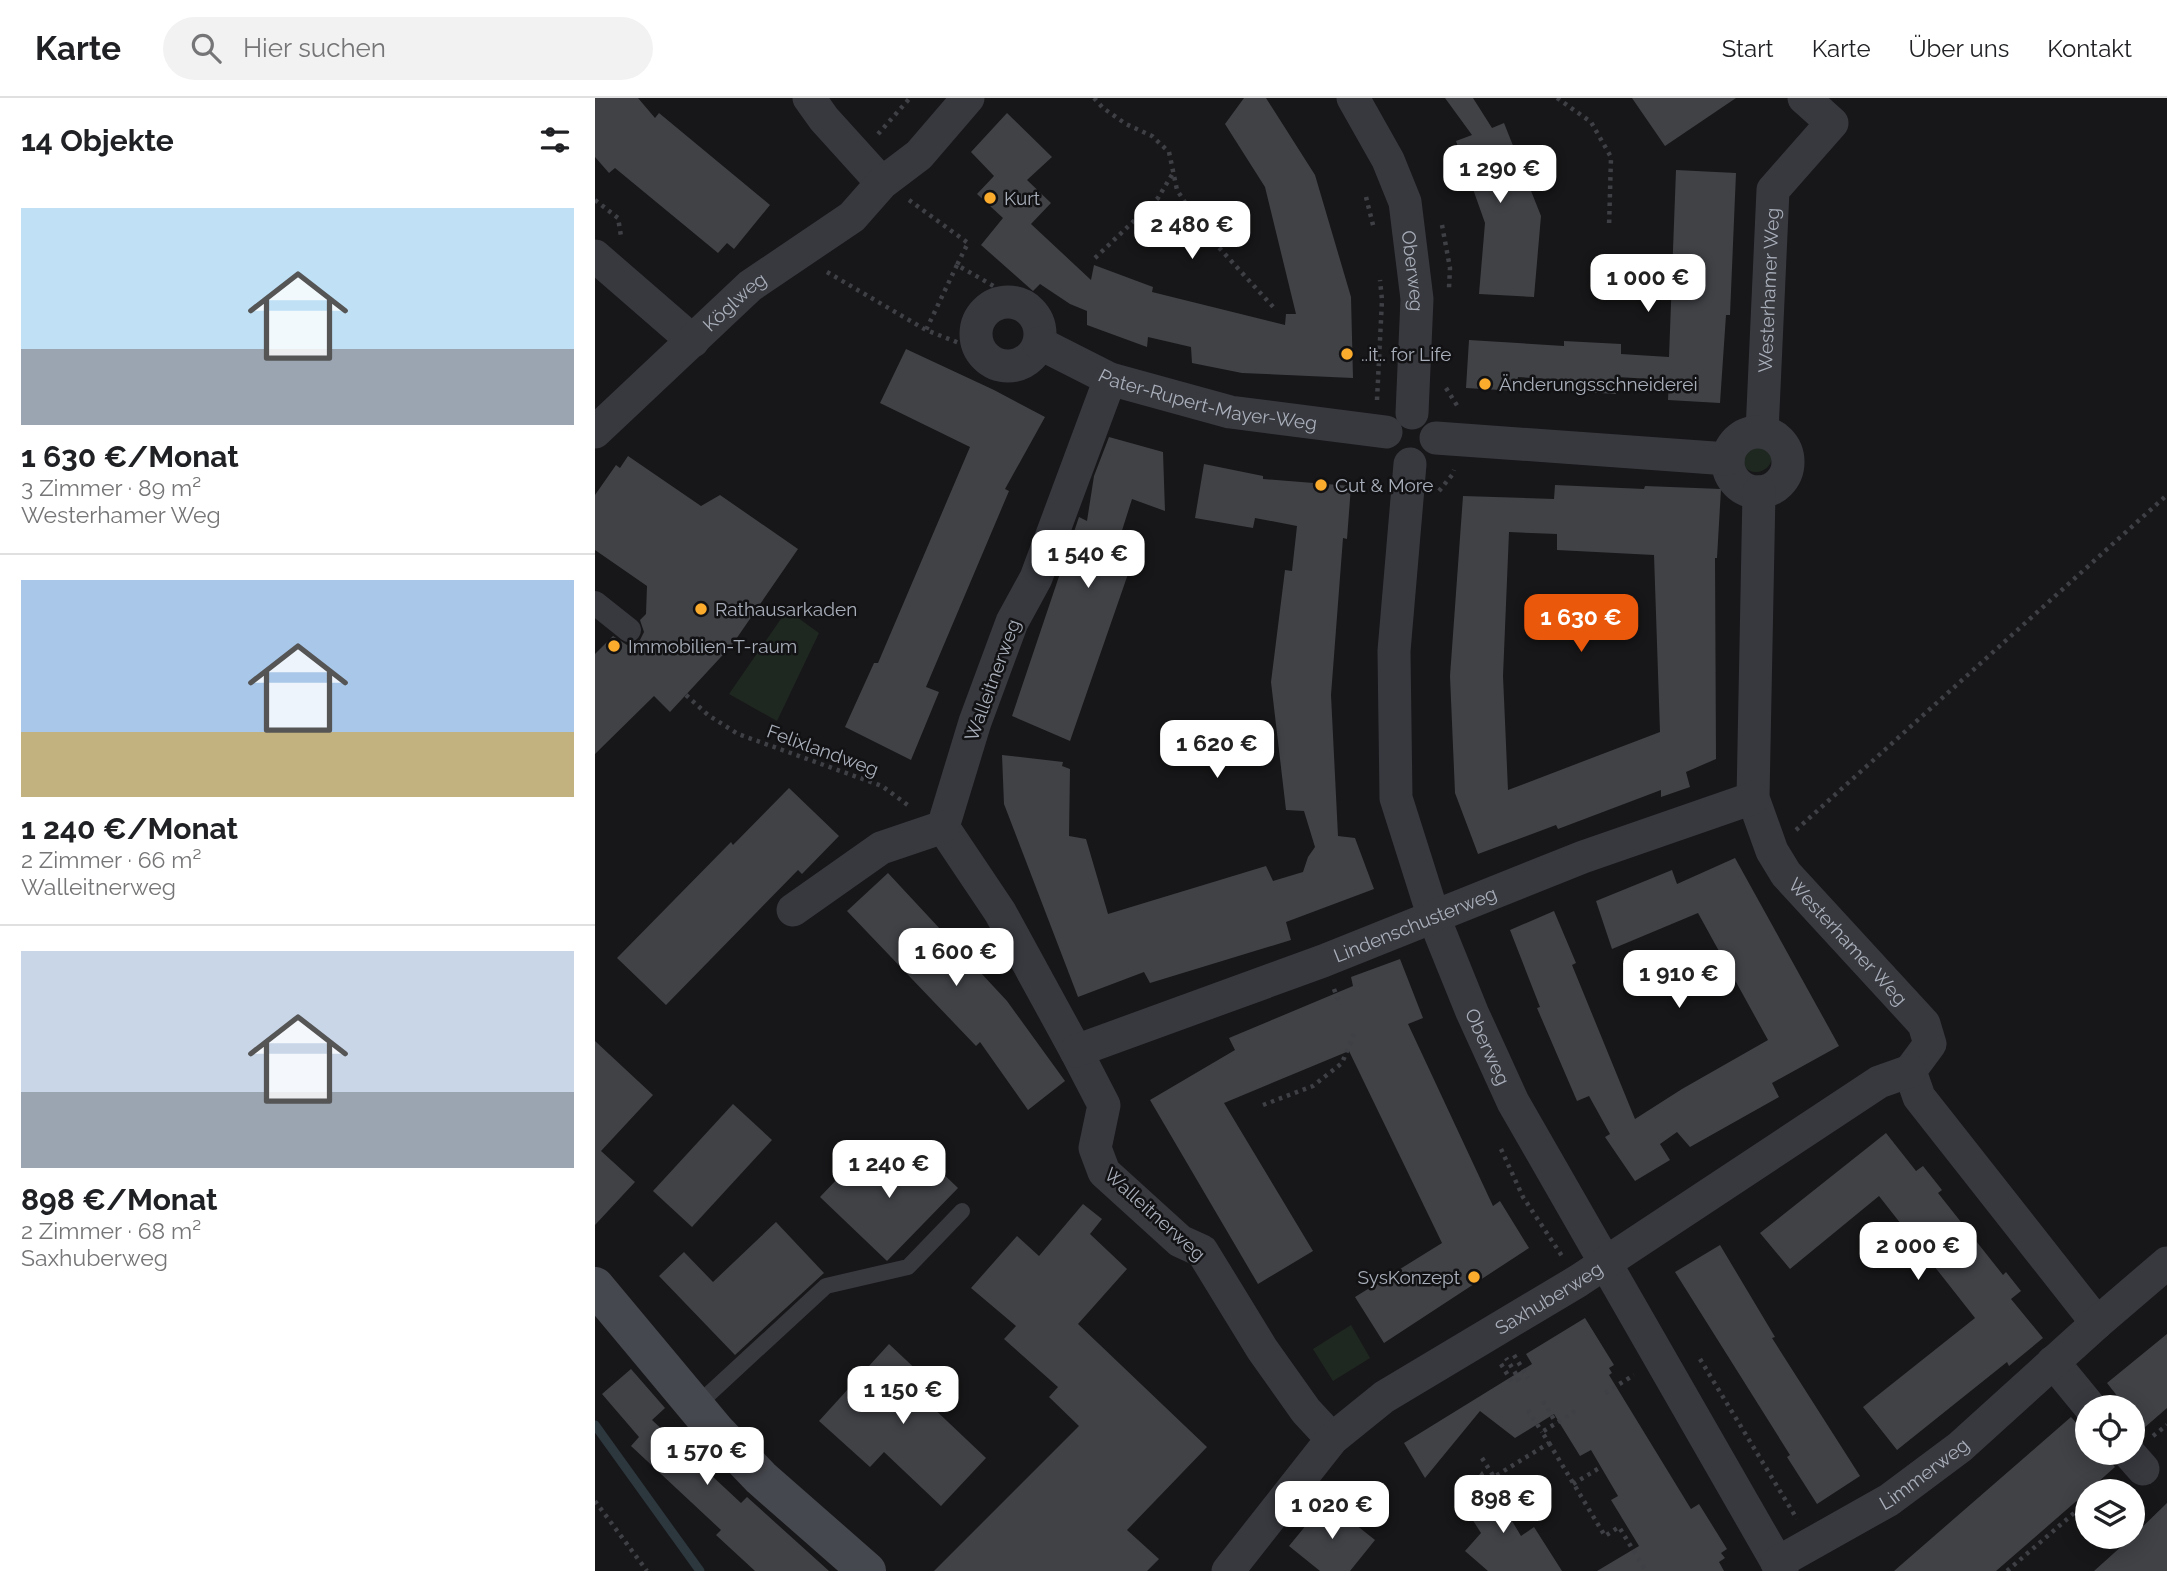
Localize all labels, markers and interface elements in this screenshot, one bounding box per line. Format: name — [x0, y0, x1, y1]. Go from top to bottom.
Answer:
search box — [163, 17, 653, 80]
text: Karte — [35, 29, 121, 68]
icon: search — [187, 29, 225, 67]
text: Hier suchen — [243, 33, 386, 63]
text: Start — [1722, 34, 1774, 63]
text: Karte — [1812, 34, 1871, 63]
text: Über uns — [1909, 34, 2009, 63]
text: Kontakt — [2047, 34, 2132, 63]
icon: filters — [536, 121, 574, 159]
text: 14 Objekte — [21, 123, 174, 158]
pin: 1 290 € — [1435, 146, 1565, 205]
text: 1 290 € — [1459, 154, 1541, 181]
place label: Kurt — [1004, 187, 1041, 209]
marker: Kurt — [982, 190, 998, 206]
pin: 2 480 € — [1127, 202, 1257, 261]
street label: Westerhamer Weg — [1754, 207, 1783, 373]
text: 2 480 € — [1150, 210, 1234, 237]
street label: Oberweg — [1398, 229, 1428, 312]
icon: home — [235, 253, 361, 379]
pin: 1 000 € — [1583, 254, 1713, 314]
text: 1 000 € — [1606, 263, 1690, 290]
street label: Köglweg — [698, 267, 770, 336]
place label: ..it.. for Life — [1361, 343, 1451, 365]
marker: ..it.. for Life — [1339, 346, 1355, 362]
street label: Pater-Rupert-Mayer-Weg — [1095, 364, 1318, 434]
place label: Änderungsschneiderei — [1499, 373, 1698, 395]
marker: Änderungsschneiderei — [1477, 376, 1493, 392]
text: 1 630 €/Monat — [21, 439, 239, 474]
text: 3 Zimmer · 89 m² — [21, 474, 201, 501]
place label: Cut & More — [1335, 474, 1433, 496]
marker: Cut & More — [1313, 477, 1329, 493]
text: Westerhamer Weg — [21, 501, 221, 528]
pin: 1 540 € — [1023, 531, 1153, 590]
text: 1 540 € — [1048, 539, 1128, 566]
pin: 1 630 € — [1516, 594, 1646, 654]
place label: Rathausarkaden — [715, 598, 857, 620]
marker: Rathausarkaden — [693, 601, 709, 617]
text: 1 630 € — [1540, 603, 1622, 630]
street label: Walleitnerweg — [960, 616, 1024, 744]
icon: home — [235, 625, 361, 751]
place label: Immobilien-T-raum — [628, 635, 797, 657]
marker: Immobilien-T-raum — [606, 638, 622, 654]
street label: Felixlandweg — [764, 720, 882, 780]
pin: 1 620 € — [1152, 720, 1282, 780]
text: 1 620 € — [1176, 729, 1258, 756]
text: 1 240 €/Monat — [21, 811, 238, 846]
text: 2 Zimmer · 66 m² — [21, 846, 201, 873]
text: Walleitnerweg — [21, 873, 176, 900]
street label: Westerhamer Weg — [1784, 873, 1912, 1010]
street label: Lindenschusterweg — [1330, 882, 1500, 967]
pin: 1 600 € — [891, 928, 1021, 988]
text: 1 600 € — [915, 937, 997, 964]
pin: 1 910 € — [1614, 950, 1744, 1010]
text: 1 910 € — [1639, 959, 1719, 986]
icon: home — [235, 996, 361, 1122]
street label: Oberweg — [1461, 1005, 1515, 1088]
pin: 1 240 € — [824, 1140, 954, 1200]
text: 1 240 € — [849, 1149, 929, 1176]
street label: Walleitnerweg — [1100, 1163, 1210, 1265]
text: 898 €/Monat — [21, 1182, 218, 1217]
text: 2 Zimmer · 68 m² — [21, 1217, 201, 1244]
pin: 2 000 € — [1853, 1222, 1983, 1282]
text: 2 000 € — [1876, 1231, 1960, 1258]
text: Saxhuberweg — [21, 1244, 168, 1271]
street label: Saxhuberweg — [1491, 1257, 1606, 1339]
place label: SysKonzept — [1357, 1266, 1461, 1288]
marker: SysKonzept — [1466, 1269, 1482, 1285]
pin: 1 150 € — [838, 1366, 968, 1426]
text: 1 150 € — [864, 1375, 942, 1402]
map controls — [2075, 1395, 2145, 1549]
button: locate — [2075, 1395, 2145, 1465]
pin: 1 570 € — [642, 1428, 772, 1487]
street label: Limmerweg — [1875, 1434, 1973, 1514]
text: 1 570 € — [667, 1436, 747, 1463]
pin: 898 € — [1454, 1476, 1552, 1535]
button: layers — [2075, 1479, 2145, 1549]
pin: 1 020 € — [1267, 1482, 1397, 1541]
text: 898 € — [1470, 1484, 1536, 1511]
text: 1 020 € — [1291, 1490, 1373, 1517]

